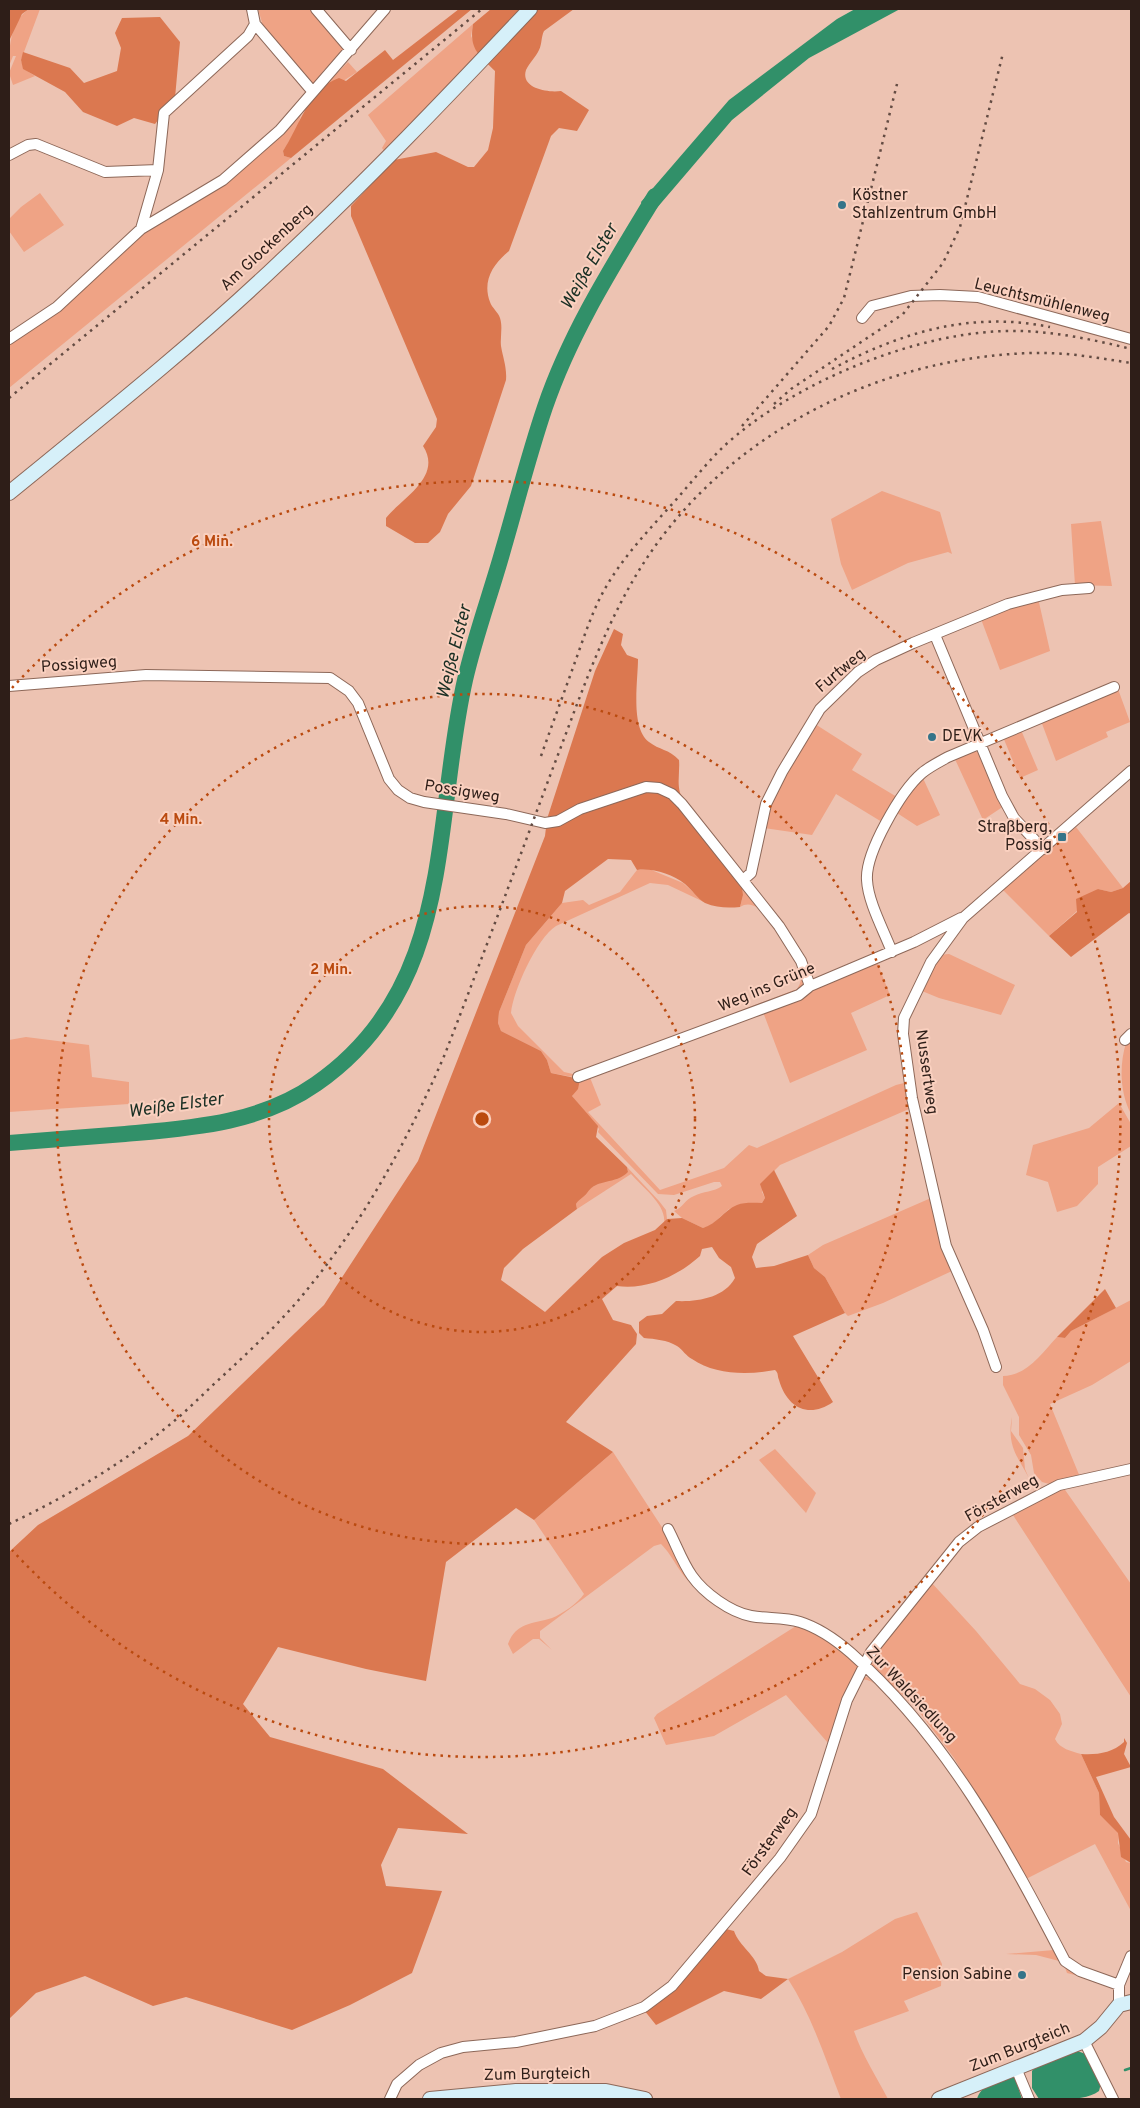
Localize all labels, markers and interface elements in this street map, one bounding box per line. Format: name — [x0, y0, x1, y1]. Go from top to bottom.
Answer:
place label: Köstner Stahlzentrum GmbH — [852, 186, 997, 224]
marker: Köstner Stahlzentrum GmbH — [836, 199, 848, 211]
street label: Am Glockenberg — [217, 200, 317, 296]
water label: Weiße Elster — [556, 218, 625, 314]
street label: Leuchtsmühlenweg — [972, 274, 1112, 328]
text: 6 Min. — [191, 533, 233, 552]
water label: Weiße Elster — [432, 601, 478, 701]
street label: Furtweg — [812, 644, 870, 698]
street label: Possigweg — [40, 652, 118, 678]
place label: DEVK — [942, 727, 983, 747]
marker: DEVK — [926, 731, 938, 743]
street label: Possigweg — [423, 776, 501, 808]
text: 4 Min. — [160, 811, 203, 830]
place label: Straßberg, Possig — [977, 818, 1052, 856]
marker: Straßberg, Possig — [1056, 831, 1068, 843]
street label: Weg ins Grüne — [716, 959, 818, 1017]
text: 2 Min. — [310, 961, 352, 980]
street label: Nussertweg — [910, 1028, 942, 1116]
water label: Weiße Elster — [127, 1088, 227, 1124]
centre of rings — [473, 1110, 491, 1128]
street label: Försterweg — [962, 1471, 1042, 1527]
street label: Zur Waldsiedlung — [861, 1643, 961, 1747]
street label: Försterweg — [738, 1803, 802, 1881]
place label: Pension Sabine — [902, 1965, 1012, 1985]
marker: Pension Sabine — [1016, 1969, 1028, 1981]
street label: Zum Burgteich — [967, 2019, 1073, 2077]
street label: Zum Burgteich — [483, 2064, 591, 2086]

